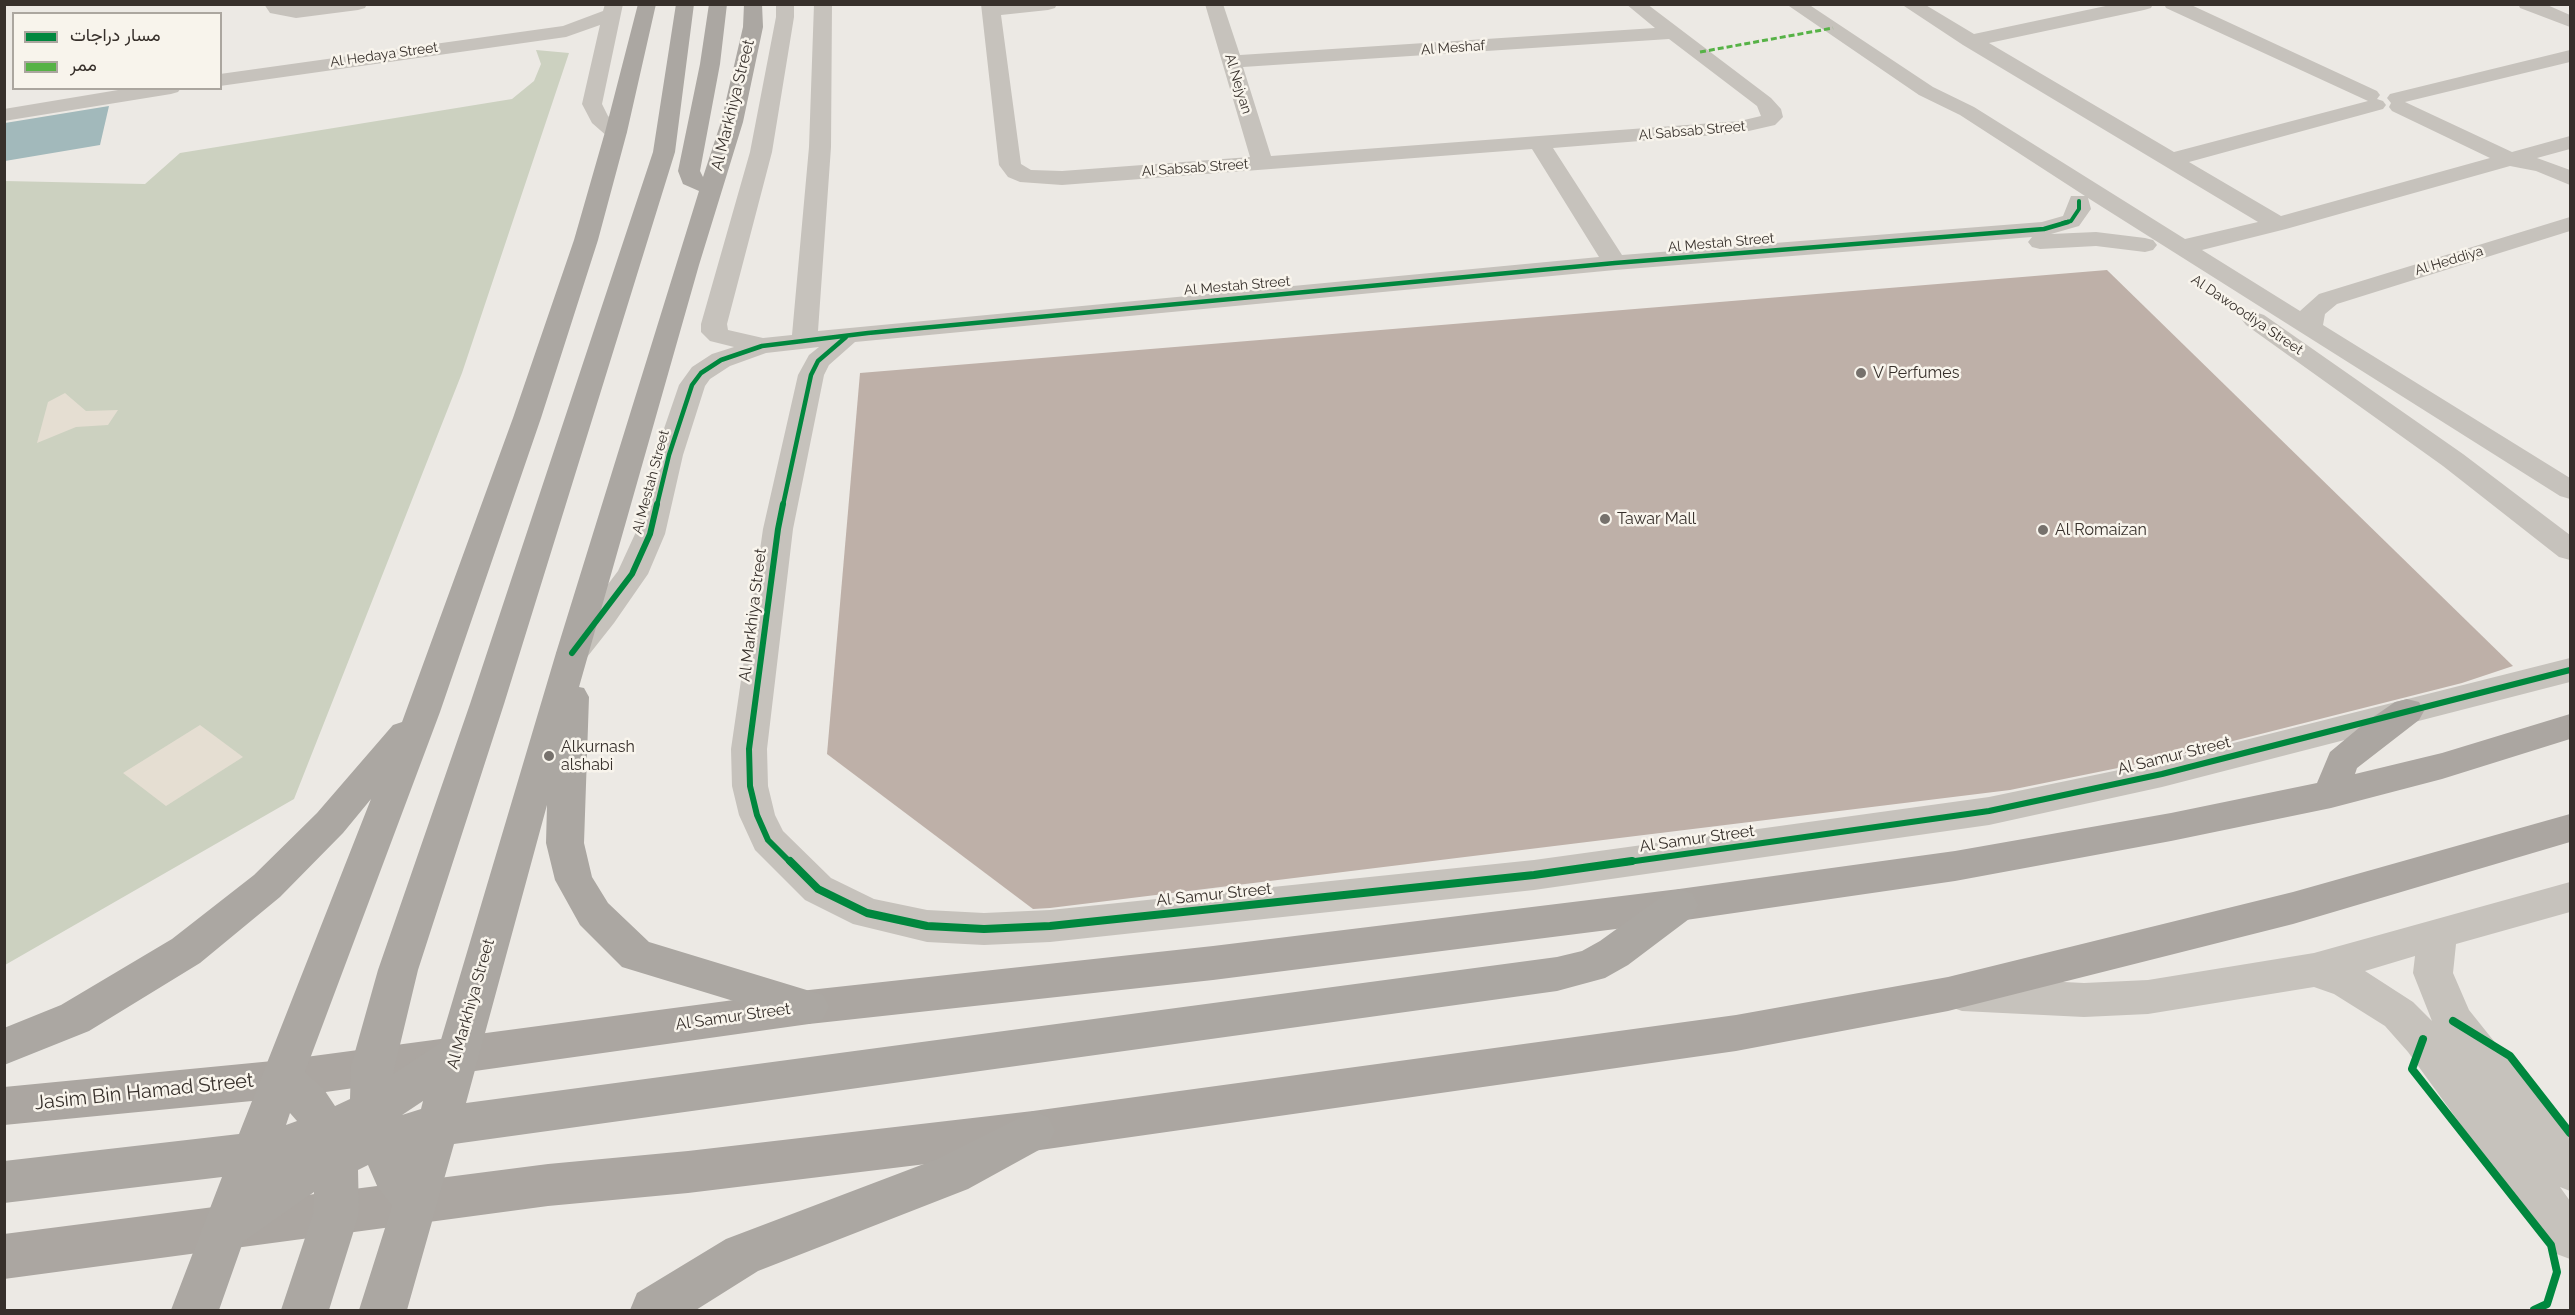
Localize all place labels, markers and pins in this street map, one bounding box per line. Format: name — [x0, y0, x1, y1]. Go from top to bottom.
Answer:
place label: V Perfumes — [1873, 363, 1959, 383]
marker: V Perfumes — [1854, 366, 1868, 380]
place label: Tawar Mall — [1617, 509, 1696, 529]
marker: Tawar Mall — [1598, 512, 1612, 526]
place label: Al Romaizan — [2055, 520, 2147, 540]
marker: Al Romaizan — [2036, 523, 2050, 537]
place label: Alkurnash alshabi — [561, 737, 635, 775]
marker: Alkurnash alshabi — [542, 749, 556, 763]

